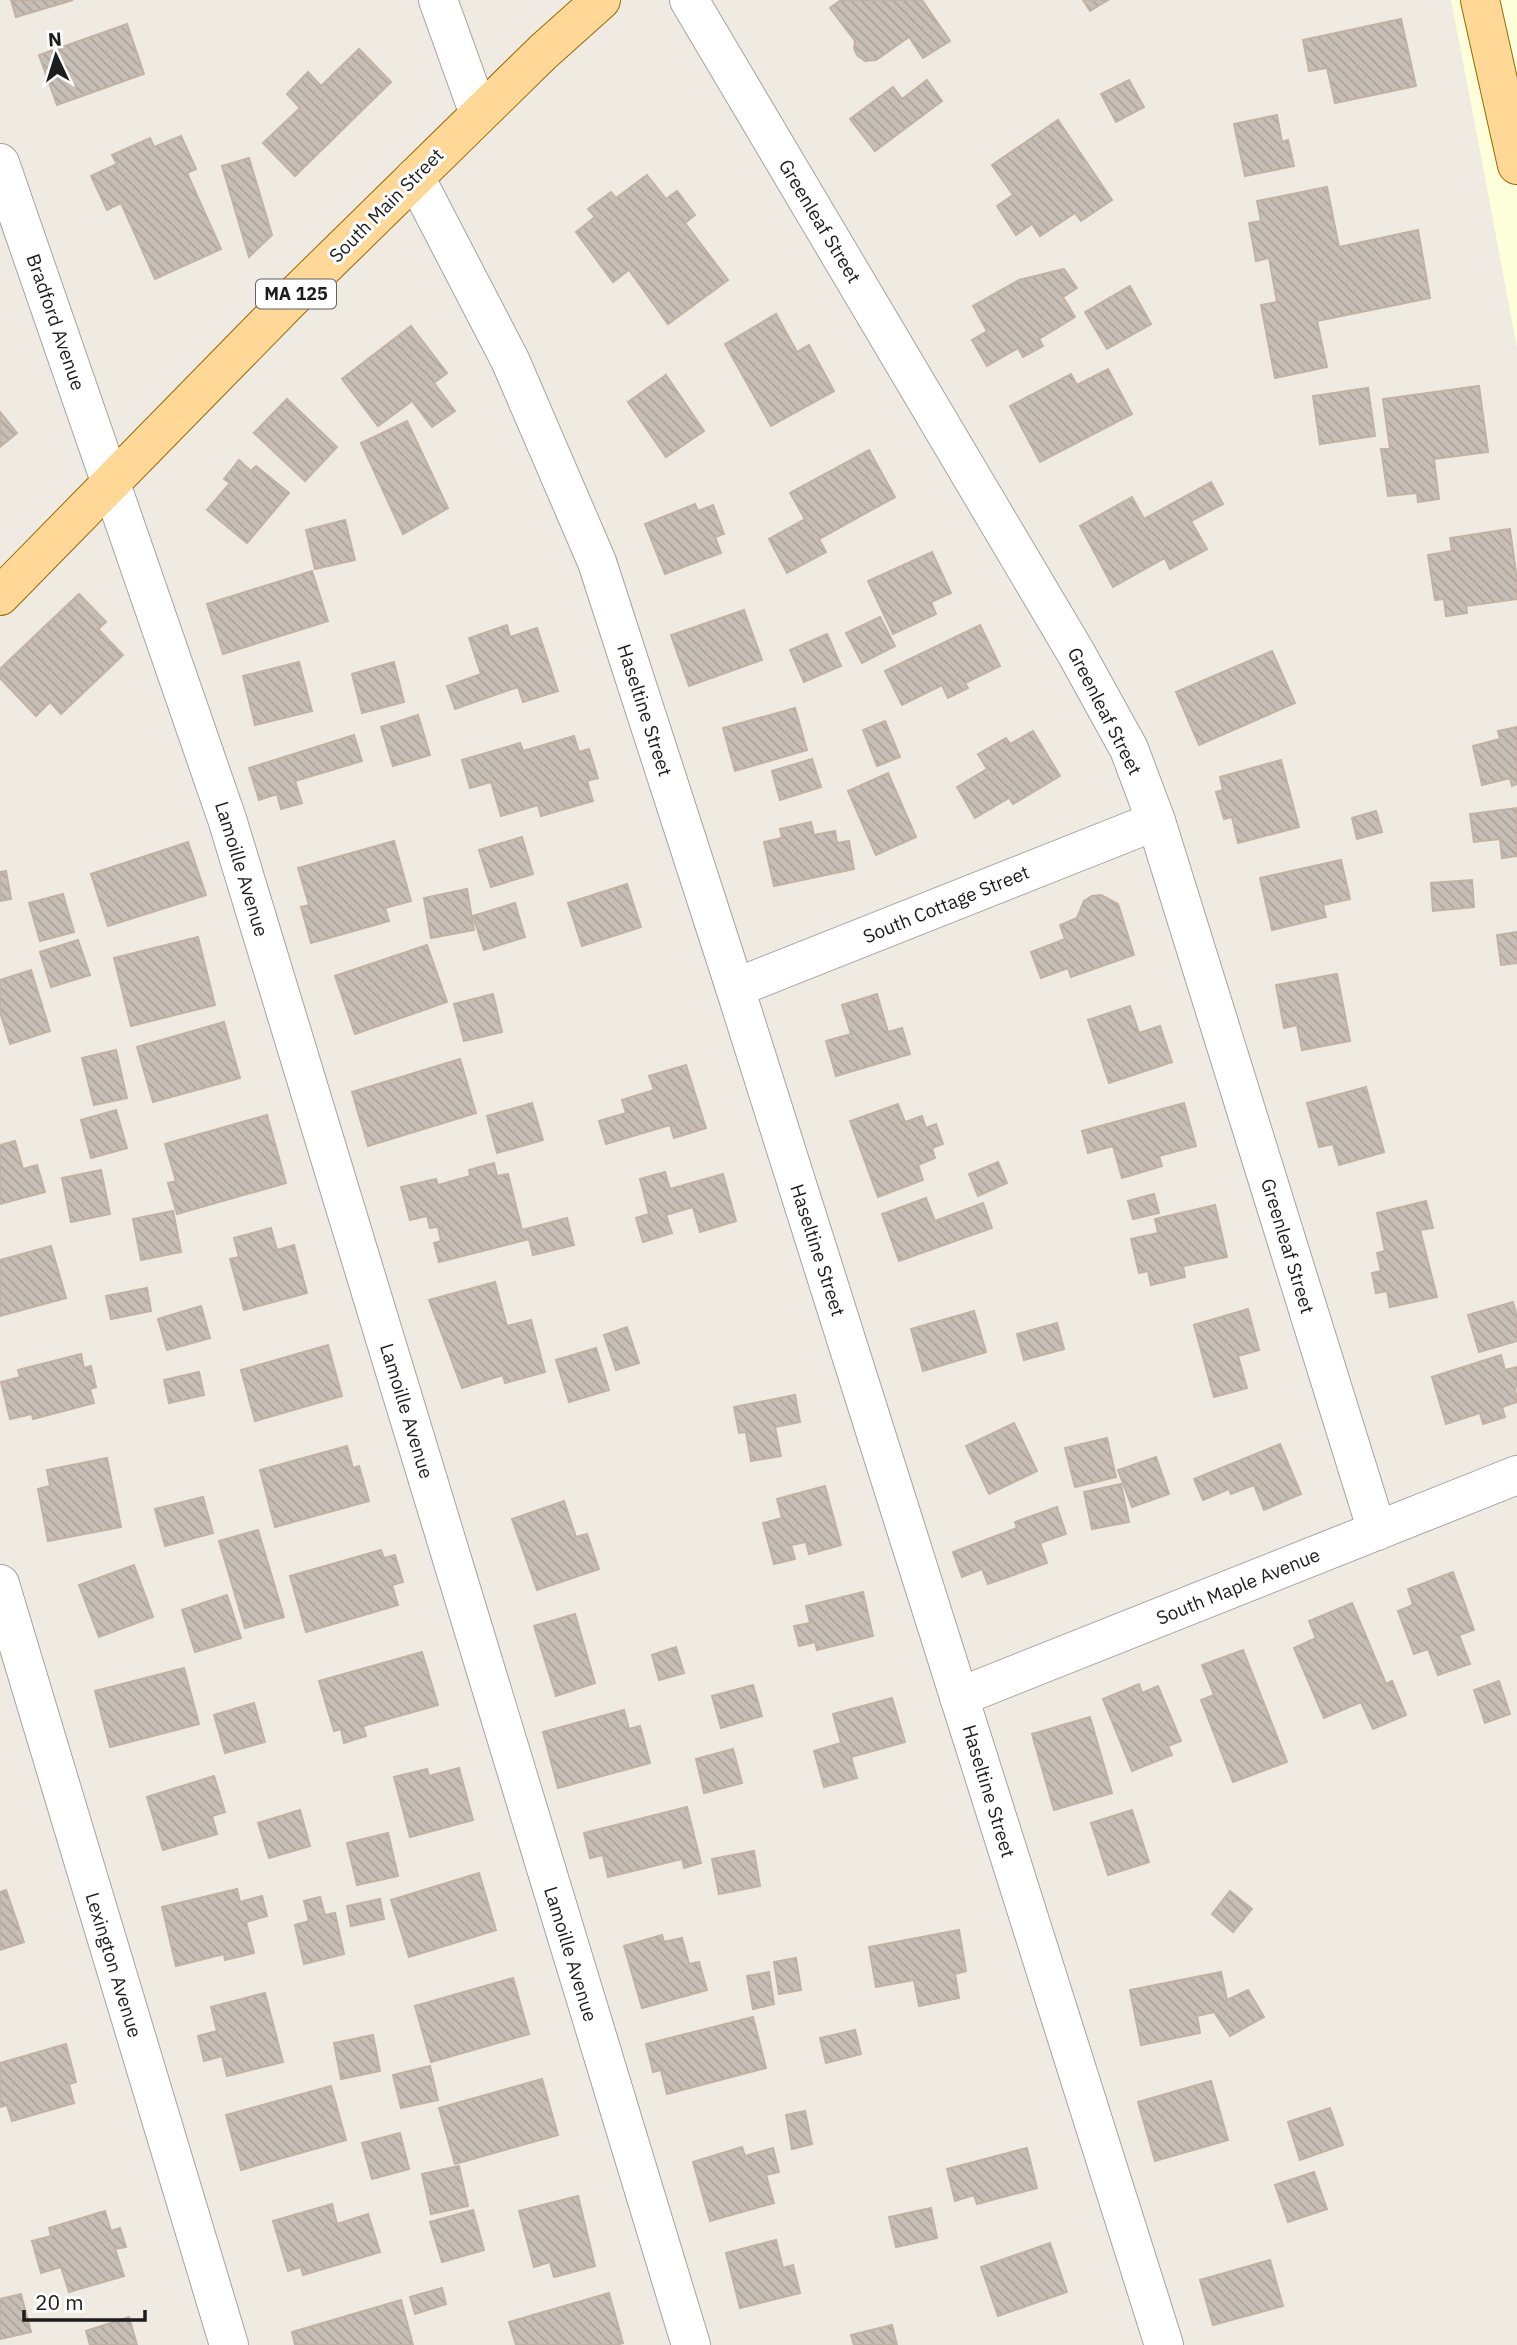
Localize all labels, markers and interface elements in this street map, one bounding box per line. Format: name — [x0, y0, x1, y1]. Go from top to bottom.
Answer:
north arrow — [21, 21, 91, 91]
text: N — [47, 27, 63, 51]
street label: South Main Street — [324, 143, 448, 267]
street label: Greenleaf Street — [774, 155, 866, 287]
street label: Bradford Avenue — [21, 250, 91, 394]
road number: MA 125 — [256, 280, 336, 308]
street label: Haseltine Street — [612, 641, 678, 779]
street label: Greenleaf Street — [1062, 643, 1148, 779]
street label: Lamoille Avenue — [210, 798, 274, 940]
street label: South Cottage Street — [859, 860, 1033, 948]
street label: Greenleaf Street — [1256, 1175, 1320, 1317]
street label: Haseltine Street — [785, 1181, 851, 1319]
street label: Lamoille Avenue — [375, 1340, 439, 1482]
street label: South Maple Avenue — [1153, 1542, 1323, 1630]
street label: Haseltine Street — [957, 1722, 1021, 1860]
street label: Lamoille Avenue — [539, 1883, 603, 2025]
street label: Lexington Avenue — [80, 1889, 148, 2041]
scale bar — [24, 2278, 145, 2322]
text: 20 m — [35, 2288, 84, 2316]

